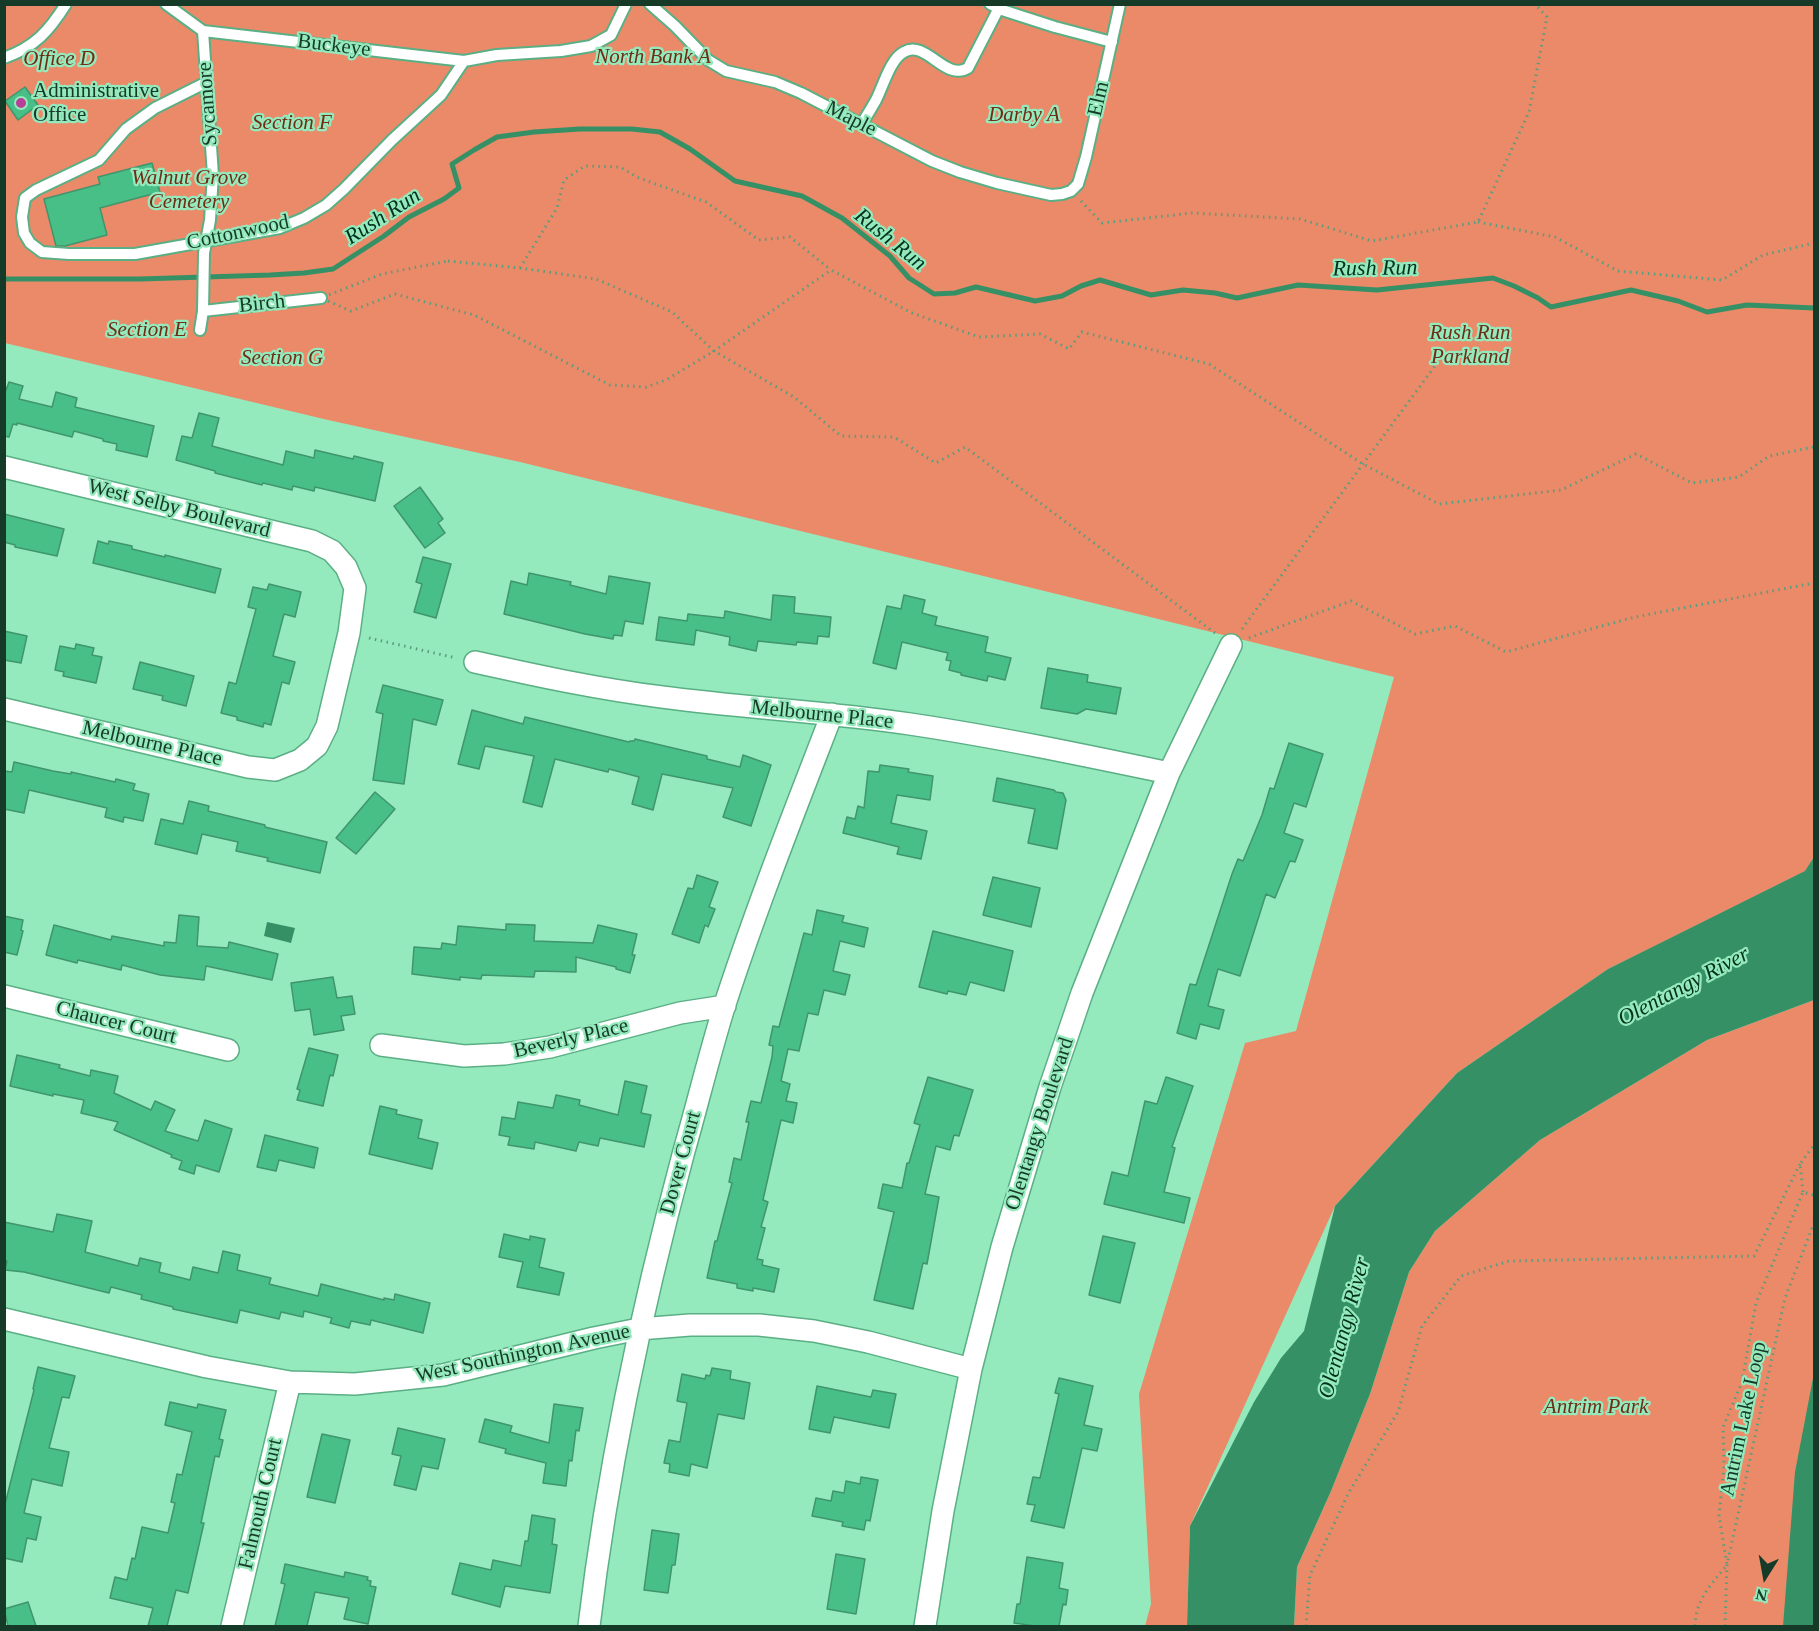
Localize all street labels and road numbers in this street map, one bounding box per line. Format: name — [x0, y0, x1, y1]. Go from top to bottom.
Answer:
street label: Buckeye — [296, 29, 372, 63]
street label: Sycamore — [193, 61, 223, 147]
street label: Elm — [1083, 79, 1115, 119]
street label: Maple — [821, 96, 881, 142]
street label: Cottonwood — [185, 210, 291, 256]
street label: Birch — [237, 289, 287, 319]
street label: West Selby Boulevard — [85, 474, 273, 544]
street label: Melbourne Place — [750, 695, 894, 735]
street label: Melbourne Place — [80, 716, 224, 772]
street label: Chaucer Court — [53, 996, 179, 1050]
street label: Beverly Place — [511, 1014, 631, 1064]
street label: Olentangy Boulevard — [1000, 1034, 1080, 1214]
street label: Dover Court — [655, 1109, 707, 1217]
street label: West Southington Avenue — [414, 1319, 632, 1389]
street label: Antrim Lake Loop — [1715, 1339, 1773, 1499]
street label: Falmouth Court — [234, 1436, 288, 1572]

